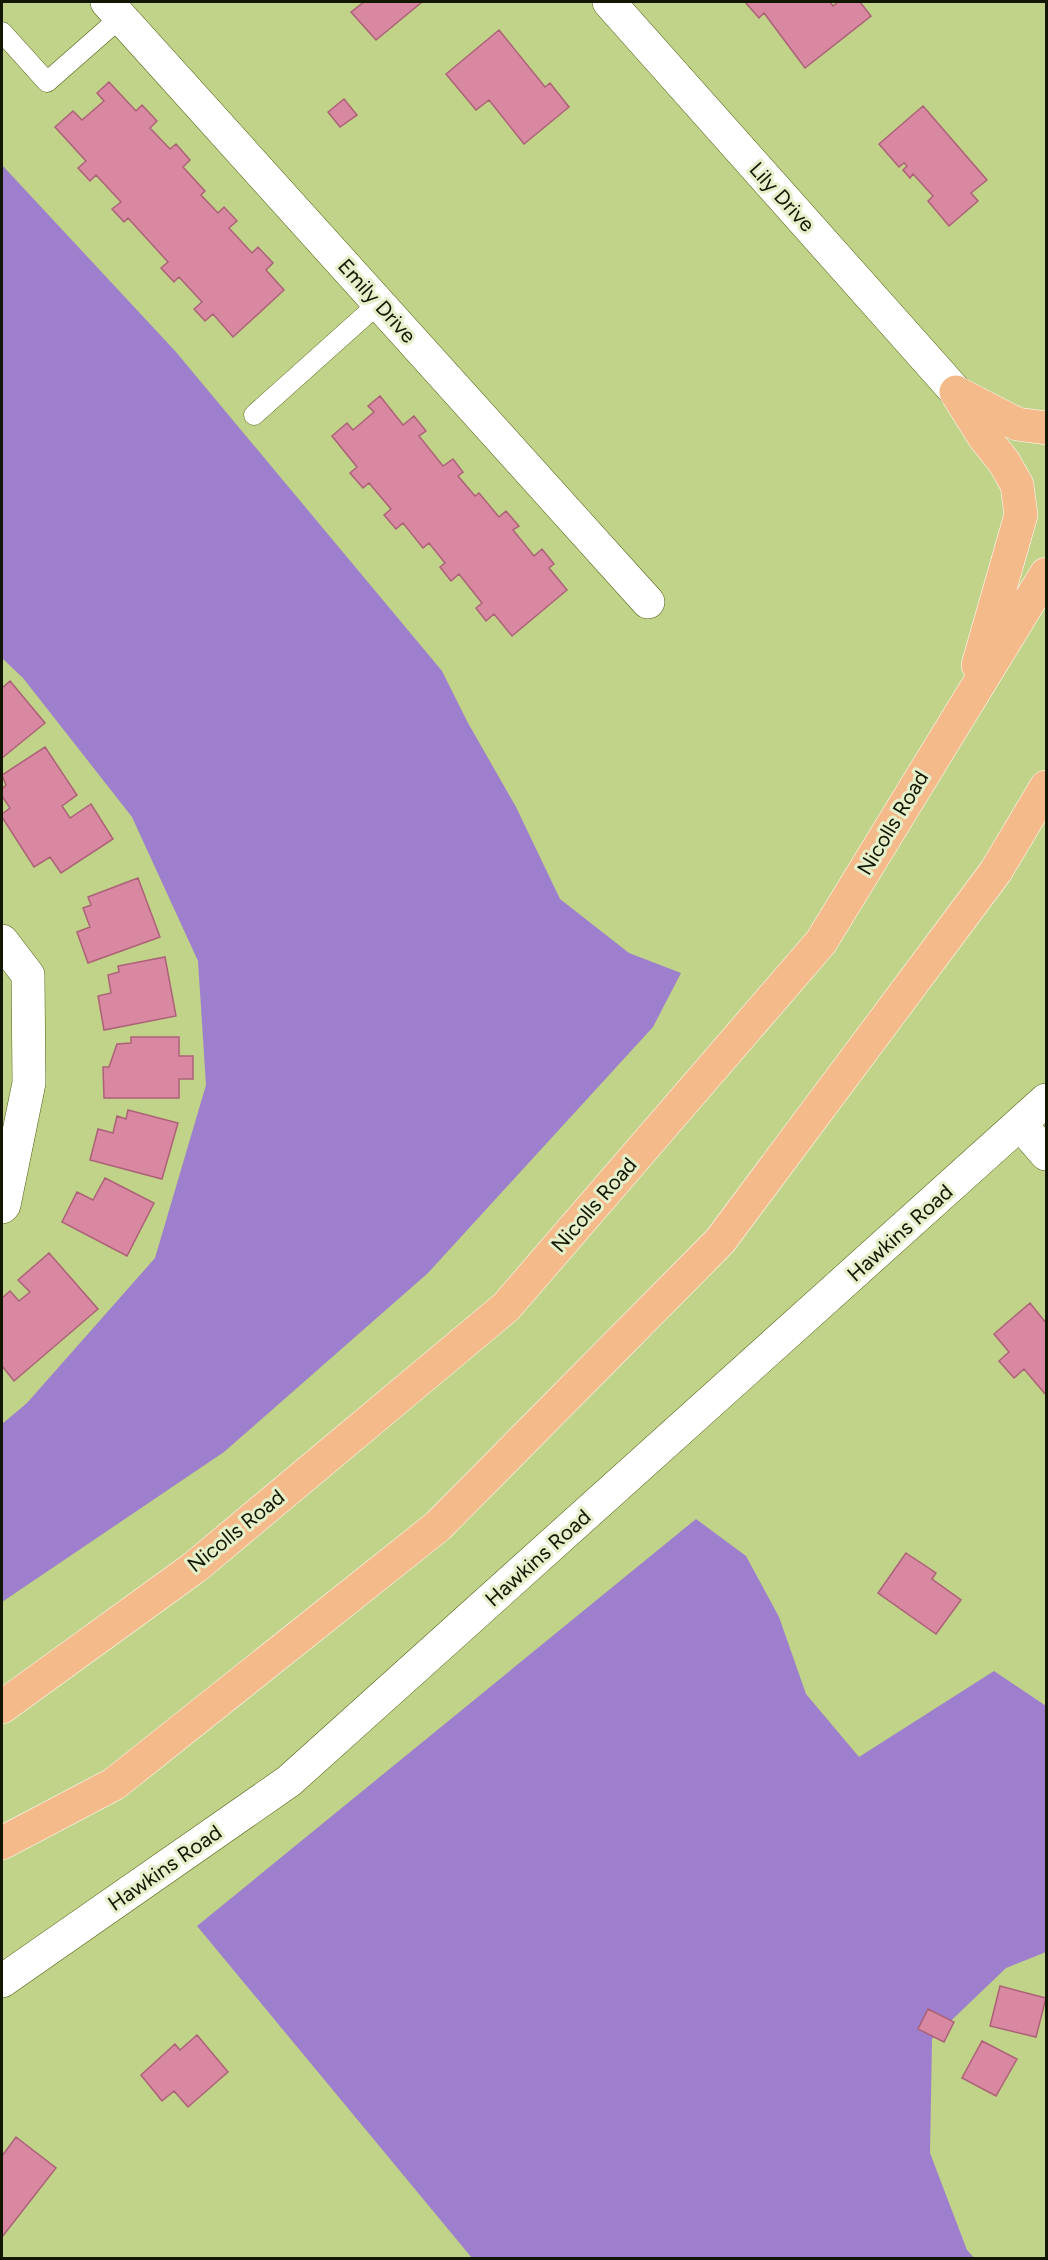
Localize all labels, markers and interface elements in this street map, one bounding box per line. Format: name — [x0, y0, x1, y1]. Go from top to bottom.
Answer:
street label: Lily Drive — [745, 157, 820, 237]
street label: Emily Drive — [333, 253, 422, 348]
street label: Nicolls Road — [852, 766, 933, 879]
street label: Nicolls Road — [546, 1152, 642, 1257]
street label: Hawkins Road — [842, 1179, 957, 1286]
street label: Nicolls Road — [182, 1484, 289, 1577]
street label: Hawkins Road — [480, 1504, 595, 1611]
street label: Hawkins Road — [103, 1819, 226, 1916]

